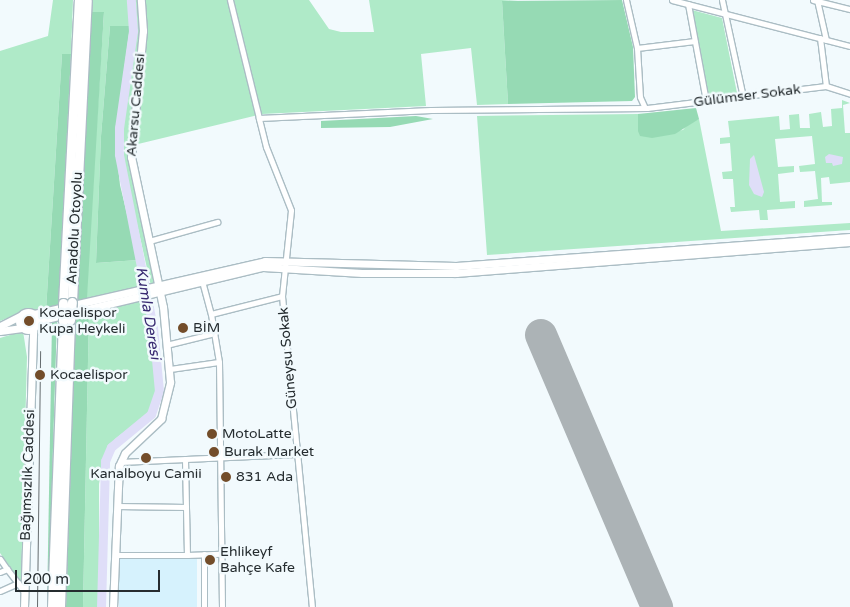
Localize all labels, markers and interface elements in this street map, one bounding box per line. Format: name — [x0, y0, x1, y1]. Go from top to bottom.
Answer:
street label: Akarsu Caddesi — [123, 53, 149, 157]
street label: Gülümser Sokak — [692, 81, 802, 111]
street label: Anadolu Otoyolu — [64, 171, 86, 285]
water label: Kumla Deresi — [132, 265, 164, 361]
place label: Kocaelispor Kupa Heykeli — [39, 305, 125, 338]
street label: Güneysu Sokak — [275, 306, 301, 410]
marker: Kocaelispor Kupa Heykeli — [23, 315, 35, 327]
place label: BİM — [193, 320, 220, 336]
marker: BİM — [177, 322, 189, 334]
place label: Kocaelispor — [50, 367, 128, 383]
marker: Kocaelispor — [34, 369, 46, 381]
street label: Bağımsızlık Caddesi — [17, 409, 39, 541]
place label: MotoLatte — [222, 426, 292, 442]
marker: MotoLatte — [206, 428, 218, 440]
place label: Burak Market — [224, 444, 314, 460]
marker: Burak Market — [208, 446, 220, 458]
marker: Kanalboyu Camii — [140, 452, 152, 464]
place label: Kanalboyu Camii — [90, 466, 202, 482]
place label: 831 Ada — [236, 469, 293, 485]
marker: 831 Ada — [220, 471, 232, 483]
place label: Ehlikeyf Bahçe Kafe — [220, 544, 295, 576]
marker: Ehlikeyf Bahçe Kafe — [204, 554, 216, 566]
scale bar — [18, 560, 162, 592]
text: 200 m — [23, 570, 69, 588]

